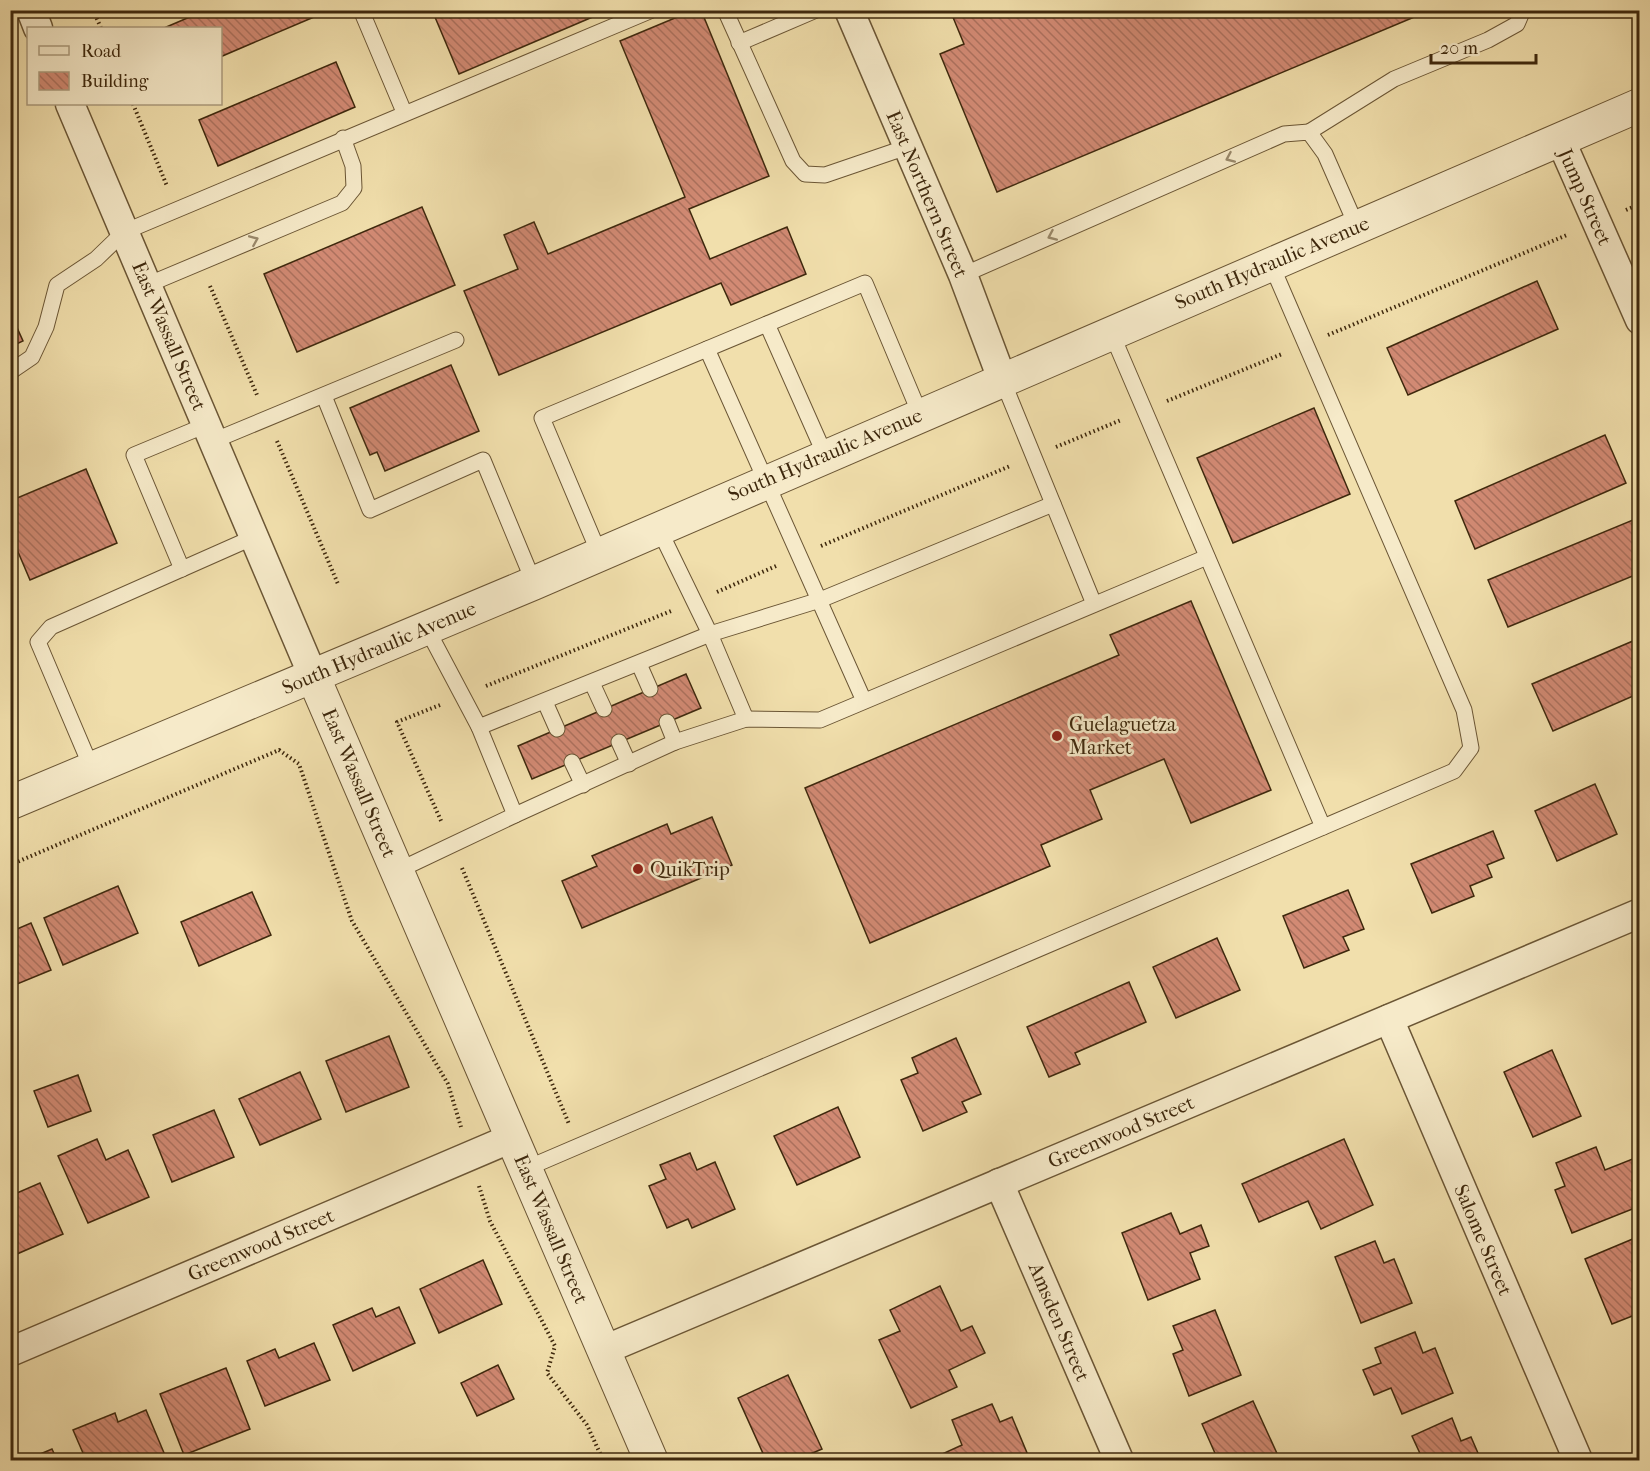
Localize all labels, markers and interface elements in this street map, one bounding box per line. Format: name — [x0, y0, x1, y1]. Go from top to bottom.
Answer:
legend — [27, 27, 222, 105]
scale bar — [1431, 27, 1536, 65]
text: 20 m — [1440, 38, 1478, 59]
text: Road — [81, 41, 121, 62]
text: Building — [81, 71, 149, 92]
street label: East Northern Street — [881, 107, 973, 281]
street label: Jump Street — [1553, 143, 1616, 249]
one-way arrow — [1225, 150, 1236, 162]
street label: South Hydraulic Avenue — [1172, 212, 1373, 314]
one-way arrow — [1047, 229, 1058, 241]
one-way arrow — [248, 235, 259, 247]
street label: East Wassall Street — [127, 258, 211, 414]
street label: South Hydraulic Avenue — [725, 404, 926, 506]
street label: South Hydraulic Avenue — [279, 597, 480, 699]
street label: East Wassall Street — [317, 705, 401, 861]
place label: Guelaguetza Market — [1069, 713, 1177, 759]
marker: Guelaguetza Market — [1050, 729, 1064, 743]
place label: QuikTrip — [650, 858, 730, 881]
marker: QuikTrip — [631, 862, 645, 876]
street label: Greenwood Street — [1045, 1091, 1197, 1173]
street label: East Wassall Street — [509, 1151, 593, 1307]
street label: Salome Street — [1449, 1181, 1517, 1299]
street label: Greenwood Street — [185, 1204, 337, 1286]
street label: Amsden Street — [1023, 1258, 1094, 1385]

